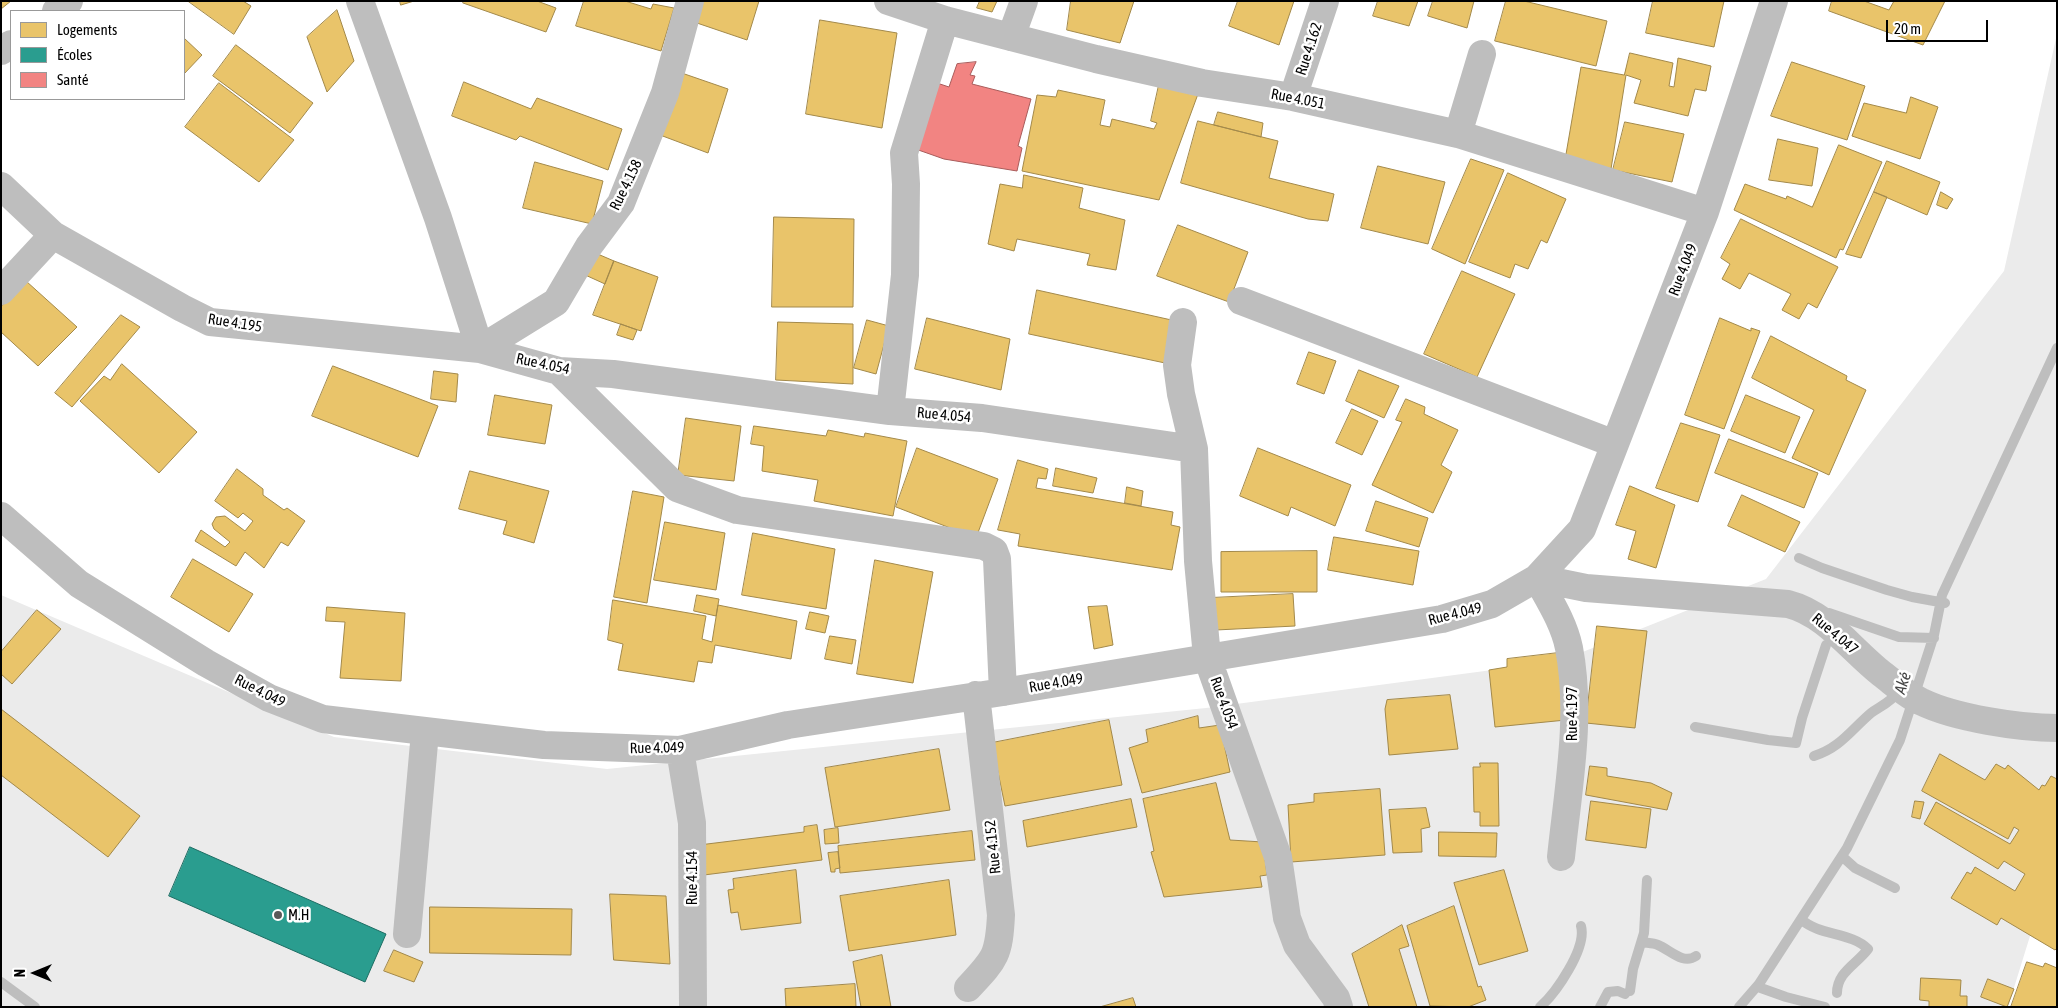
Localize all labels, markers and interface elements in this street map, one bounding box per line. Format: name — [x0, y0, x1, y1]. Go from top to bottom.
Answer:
legend — [10, 10, 185, 100]
scale bar — [1888, 10, 1990, 42]
street label: Rue 4.162 — [1292, 20, 1326, 78]
text: 20 m — [1894, 20, 1921, 37]
text: Logements — [57, 21, 117, 38]
text: Écoles — [57, 46, 92, 63]
text: Santé — [57, 71, 89, 88]
street label: Rue 4.051 — [1270, 85, 1326, 113]
street label: Rue 4.158 — [606, 157, 646, 213]
street label: Rue 4.049 — [1665, 241, 1701, 299]
street label: Rue 4.195 — [207, 310, 263, 336]
street label: Rue 4.054 — [514, 350, 572, 378]
street label: Rue 4.054 — [916, 404, 972, 426]
street label: Rue 4.049 — [1426, 599, 1484, 629]
street label: Rue 4.047 — [1808, 610, 1862, 658]
street label: Rue 4.049 — [1028, 669, 1084, 697]
water label: Aké — [1890, 670, 1916, 696]
street label: Rue 4.049 — [232, 671, 288, 711]
street label: Rue 4.054 — [1206, 674, 1242, 732]
street label: Rue 4.197 — [1563, 687, 1581, 741]
street label: Rue 4.049 — [630, 739, 684, 757]
street label: Rue 4.152 — [981, 819, 1005, 875]
street label: Rue 4.154 — [683, 851, 701, 905]
place label: M.H — [288, 906, 309, 924]
marker: M.H — [272, 909, 284, 921]
north arrow — [10, 948, 60, 998]
text: N — [12, 969, 28, 977]

